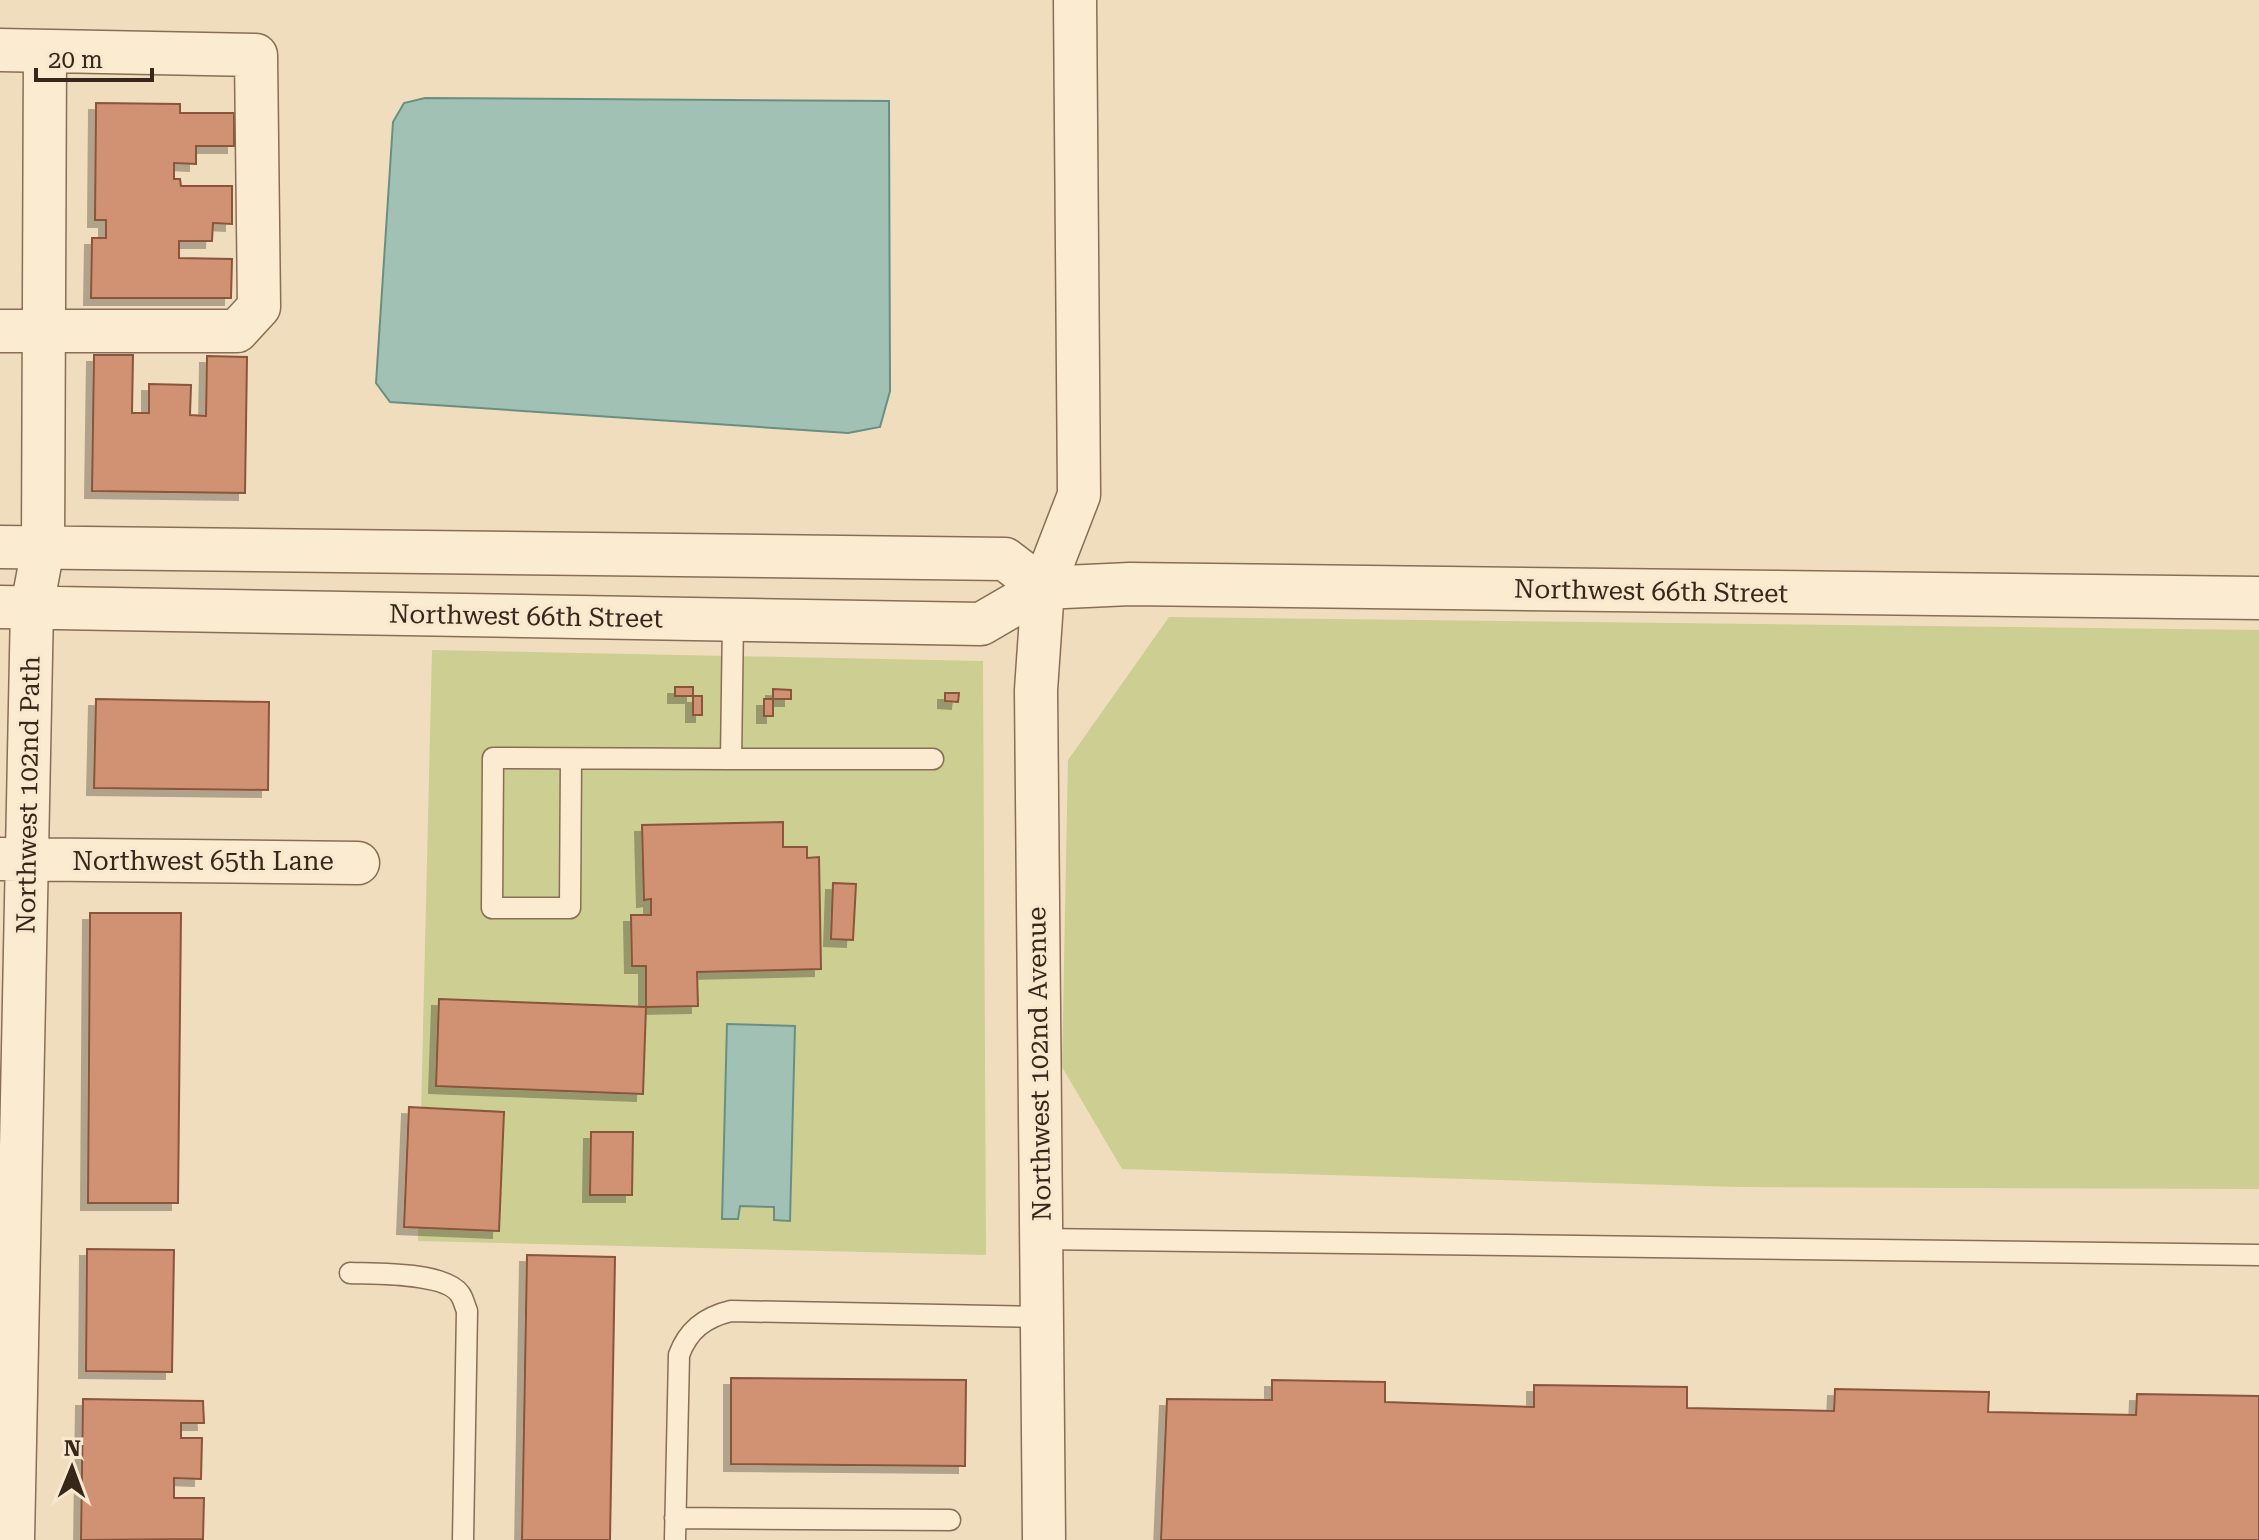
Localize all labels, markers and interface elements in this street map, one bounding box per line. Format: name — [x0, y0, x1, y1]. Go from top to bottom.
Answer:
scale bar — [36, 32, 152, 82]
text: 20 m — [48, 46, 103, 74]
street label: Northwest 66th Street — [1514, 574, 1789, 608]
street label: Northwest 66th Street — [389, 599, 664, 633]
street label: Northwest 102nd Path — [11, 656, 45, 934]
street label: Northwest 65th Lane — [72, 846, 334, 876]
street label: Northwest 102nd Avenue — [1021, 906, 1057, 1222]
north arrow — [32, 1428, 112, 1508]
text: N — [64, 1436, 81, 1461]

